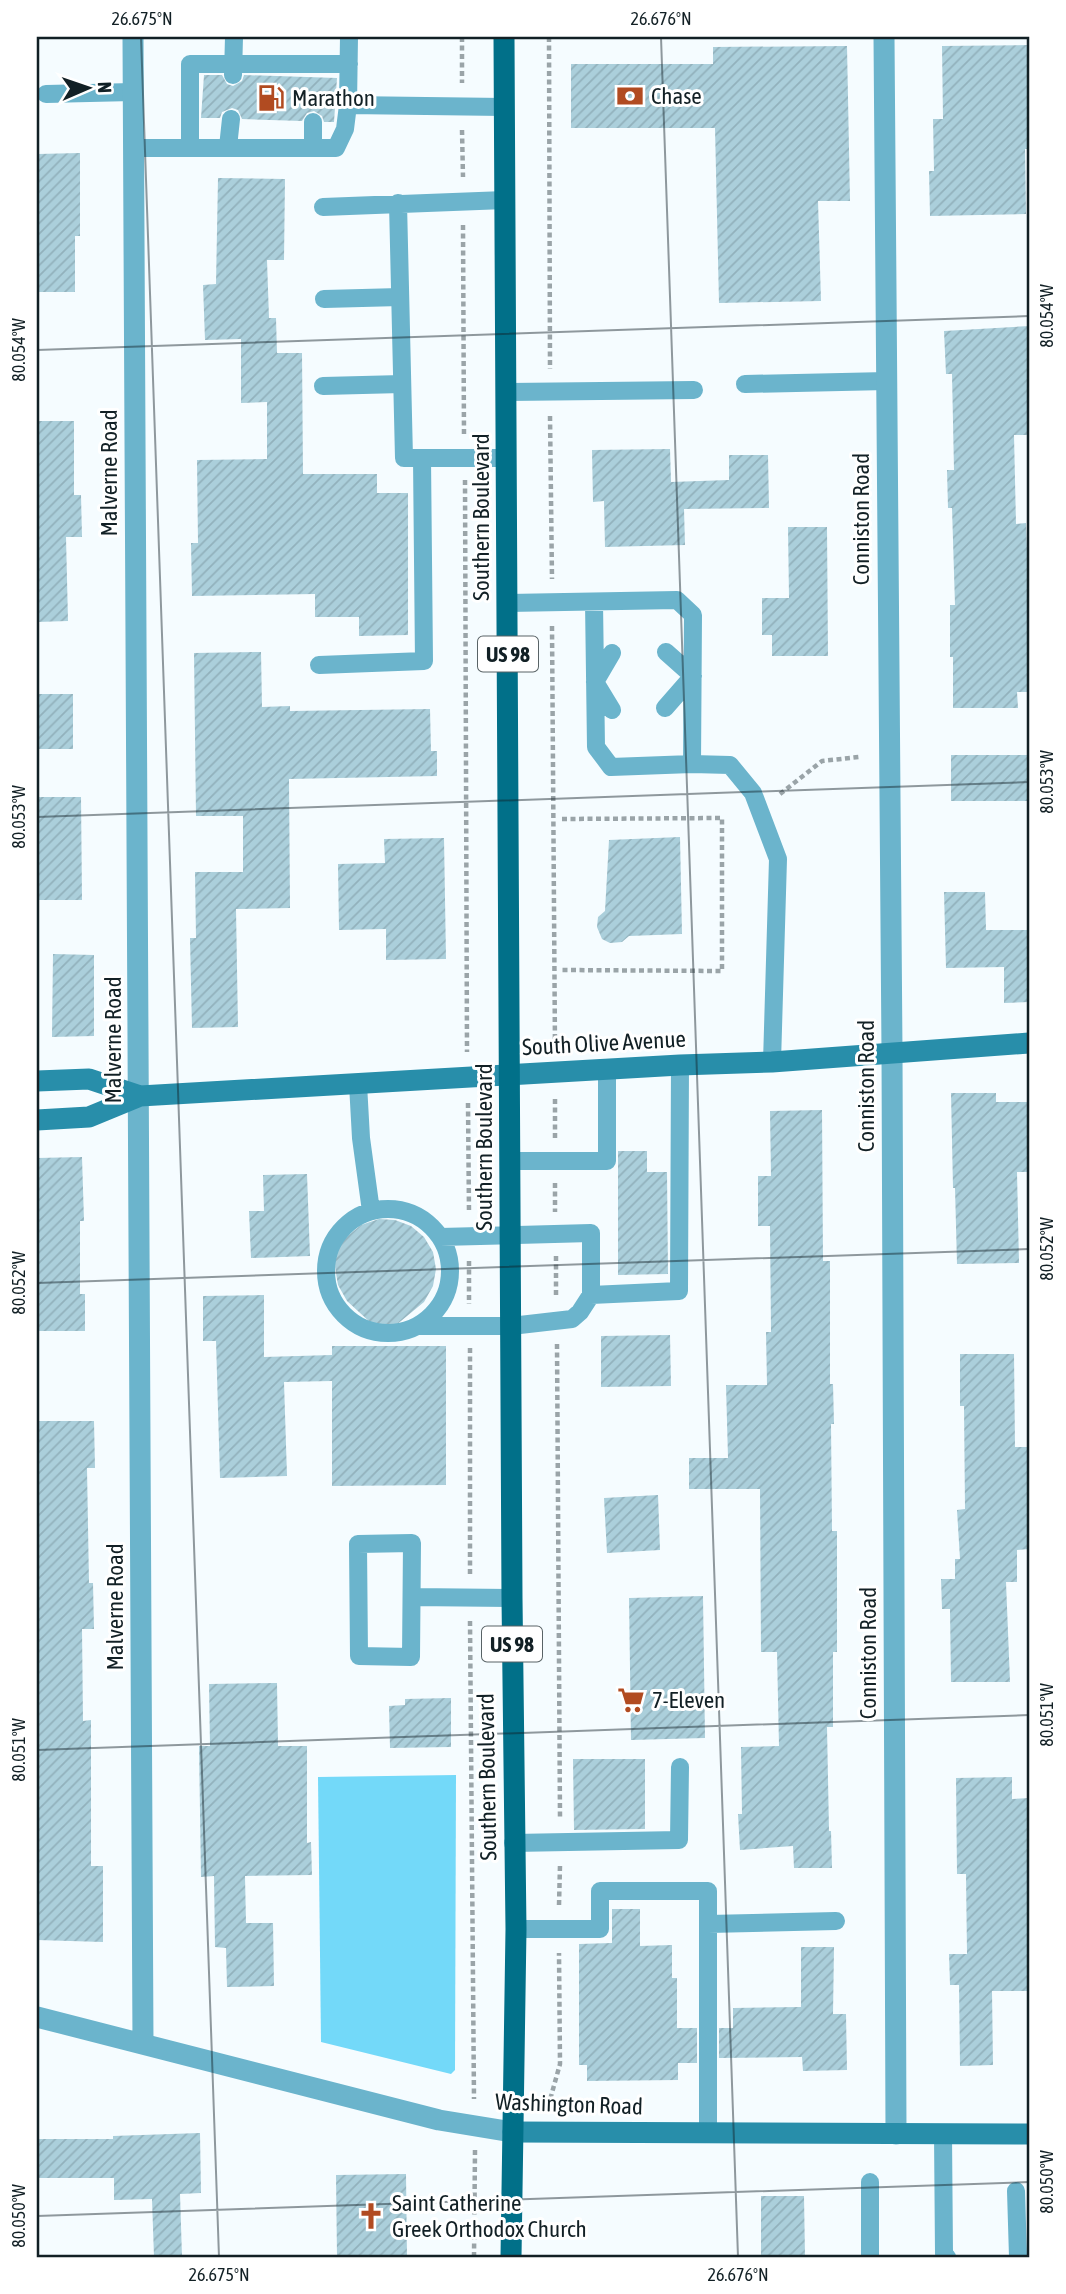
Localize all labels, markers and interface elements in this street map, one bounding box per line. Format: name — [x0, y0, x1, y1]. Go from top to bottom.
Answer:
text: 26.675°N — [111, 8, 173, 29]
text: 26.676°N — [630, 8, 692, 29]
north arrow — [52, 52, 122, 122]
text: N — [94, 81, 116, 93]
bank icon: Chase — [615, 81, 645, 111]
fuel station icon: Marathon — [256, 83, 286, 113]
place label: Chase — [651, 83, 702, 109]
place label: Marathon — [292, 85, 375, 111]
text: 80.054°W — [1036, 284, 1057, 348]
text: 80.054°W — [8, 318, 29, 382]
street label: Malverne Road — [96, 409, 122, 537]
street label: Southern Boulevard — [468, 433, 494, 601]
street label: Conniston Road — [848, 453, 874, 585]
road number: US 98 — [478, 636, 538, 672]
text: 80.053°W — [1036, 750, 1057, 814]
text: 80.053°W — [8, 785, 29, 849]
street label: Malverne Road — [100, 976, 126, 1104]
street label: Conniston Road — [853, 1020, 879, 1152]
street label: South Olive Avenue — [522, 1026, 686, 1060]
street label: Southern Boulevard — [471, 1063, 497, 1231]
text: 80.052°W — [1036, 1217, 1057, 1281]
text: 80.052°W — [8, 1251, 29, 1315]
street label: Malverne Road — [102, 1543, 128, 1671]
street label: Conniston Road — [855, 1587, 881, 1719]
road number: US 98 — [482, 1626, 542, 1662]
text: 80.051°W — [1036, 1683, 1057, 1747]
supermarket icon: 7-Eleven — [616, 1685, 646, 1715]
place label: 7-Eleven — [652, 1687, 725, 1713]
street label: Southern Boulevard — [473, 1693, 501, 1861]
text: 80.051°W — [8, 1718, 29, 1782]
street label: Washington Road — [495, 2088, 643, 2120]
text: 80.050°W — [1036, 2150, 1057, 2214]
text: 80.050°W — [8, 2184, 29, 2248]
place label: Saint Catherine Greek Orthodox Church — [392, 2190, 587, 2242]
church icon: Saint Catherine Greek Orthodox Church — [356, 2201, 386, 2231]
text: 26.675°N — [188, 2264, 250, 2285]
text: 26.676°N — [707, 2264, 769, 2285]

